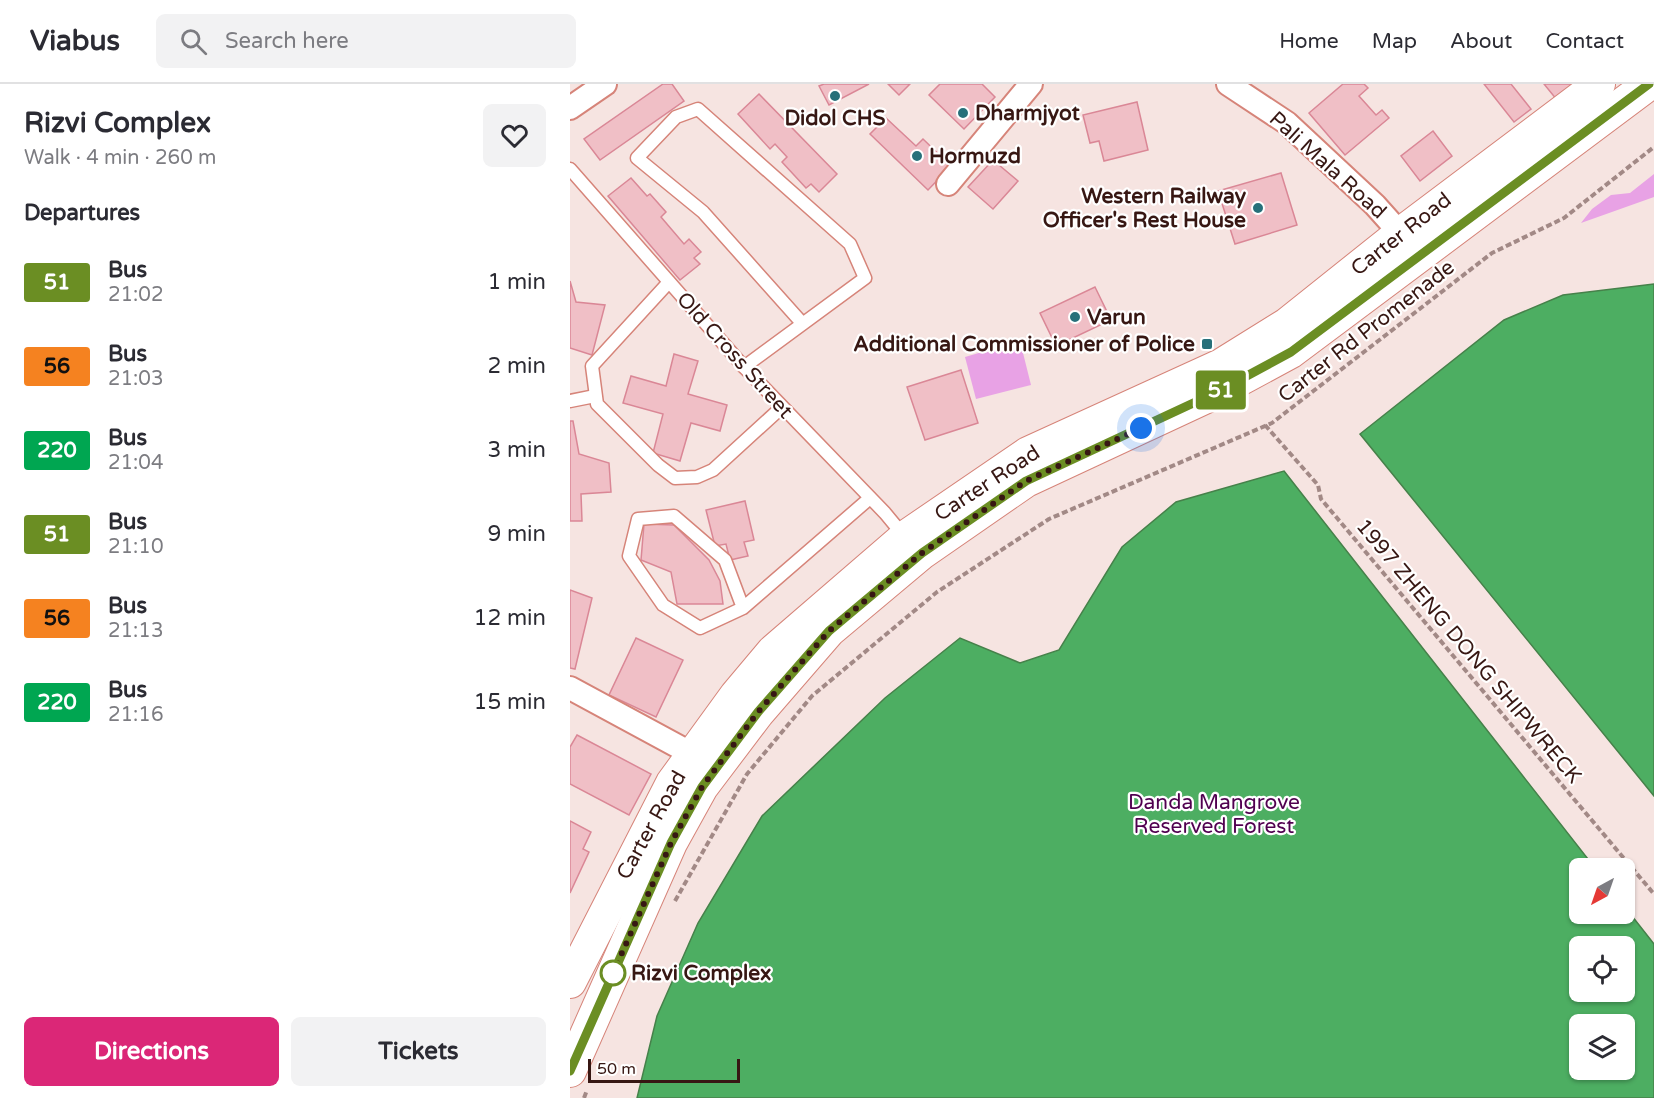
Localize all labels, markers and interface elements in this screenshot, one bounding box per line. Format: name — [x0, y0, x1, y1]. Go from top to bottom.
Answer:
search box — [156, 14, 576, 68]
text: Viabus — [30, 24, 120, 58]
icon: search — [177, 25, 210, 58]
text: Search here — [225, 28, 349, 54]
text: Home — [1279, 29, 1339, 54]
text: Map — [1372, 29, 1417, 54]
text: About — [1450, 29, 1512, 54]
text: Contact — [1545, 29, 1624, 54]
marker: Didol CHS — [828, 89, 842, 103]
place label: Dharmjyot — [975, 101, 1080, 126]
button: heart — [483, 104, 546, 167]
text: Rizvi Complex — [24, 106, 211, 140]
place label: Didol CHS — [785, 106, 886, 131]
marker: Dharmjyot — [956, 106, 970, 120]
street label: Pali Mala Road — [1264, 106, 1391, 224]
place label: Hormuzd — [929, 144, 1021, 169]
text: Walk · 4 min · 260 m — [24, 146, 216, 170]
marker: Hormuzd — [910, 149, 924, 163]
place label: Western Railway Officer's Rest House — [1043, 184, 1247, 233]
street label: Carter Road — [1346, 187, 1456, 281]
text: Departures — [24, 200, 140, 226]
marker: Western Railway Officer's Rest House — [1251, 201, 1265, 215]
street label: Carter Rd Promenade — [1273, 255, 1459, 408]
text: Bus — [108, 257, 147, 283]
text: 1 min — [487, 269, 546, 295]
text: 51 — [44, 270, 70, 295]
text: 21:02 — [108, 283, 163, 307]
street label: Old Cross Street — [671, 287, 798, 424]
place label: Varun — [1087, 305, 1146, 330]
marker: Varun — [1068, 310, 1082, 324]
place label: Additional Commissioner of Police — [853, 332, 1195, 357]
marker: Additional Commissioner of Police — [1200, 337, 1214, 351]
text: Bus — [108, 341, 147, 367]
text: 2 min — [487, 353, 546, 379]
text: 56 — [44, 354, 70, 379]
text: 21:03 — [108, 367, 163, 391]
line badge: 51 — [1194, 370, 1248, 410]
text: 51 — [1208, 378, 1234, 403]
your location — [1126, 413, 1156, 443]
text: Bus — [108, 425, 147, 451]
text: 3 min — [487, 437, 546, 463]
text: 220 — [37, 438, 77, 463]
street label: Carter Road — [930, 440, 1045, 527]
text: 21:04 — [108, 451, 163, 475]
text: Bus — [108, 509, 147, 535]
street label: 1997 ZHENG DONG SHIPWRECK — [1351, 514, 1587, 788]
text: 9 min — [487, 521, 546, 547]
text: 51 — [44, 522, 70, 547]
text: 21:10 — [108, 535, 163, 559]
text: Bus — [108, 593, 147, 619]
text: 12 min — [474, 605, 546, 631]
text: 56 — [44, 606, 70, 631]
text: 21:13 — [108, 619, 163, 643]
text: Bus — [108, 677, 147, 703]
text: 15 min — [474, 689, 546, 715]
text: 220 — [37, 690, 77, 715]
text: 21:16 — [108, 703, 163, 727]
street label: Carter Road — [611, 766, 692, 884]
park label: Danda Mangrove Reserved Forest — [1128, 790, 1300, 839]
north arrow — [1569, 858, 1635, 924]
map controls — [1569, 858, 1635, 1080]
button: locate — [1569, 936, 1635, 1002]
marker: Rizvi Complex — [600, 960, 626, 986]
place label: Rizvi Complex — [631, 961, 771, 986]
button: layers — [1569, 1014, 1635, 1080]
button: Directions — [24, 1017, 279, 1086]
button: Tickets — [291, 1017, 546, 1086]
scale bar — [588, 1056, 740, 1084]
text: 50 m — [597, 1059, 636, 1079]

